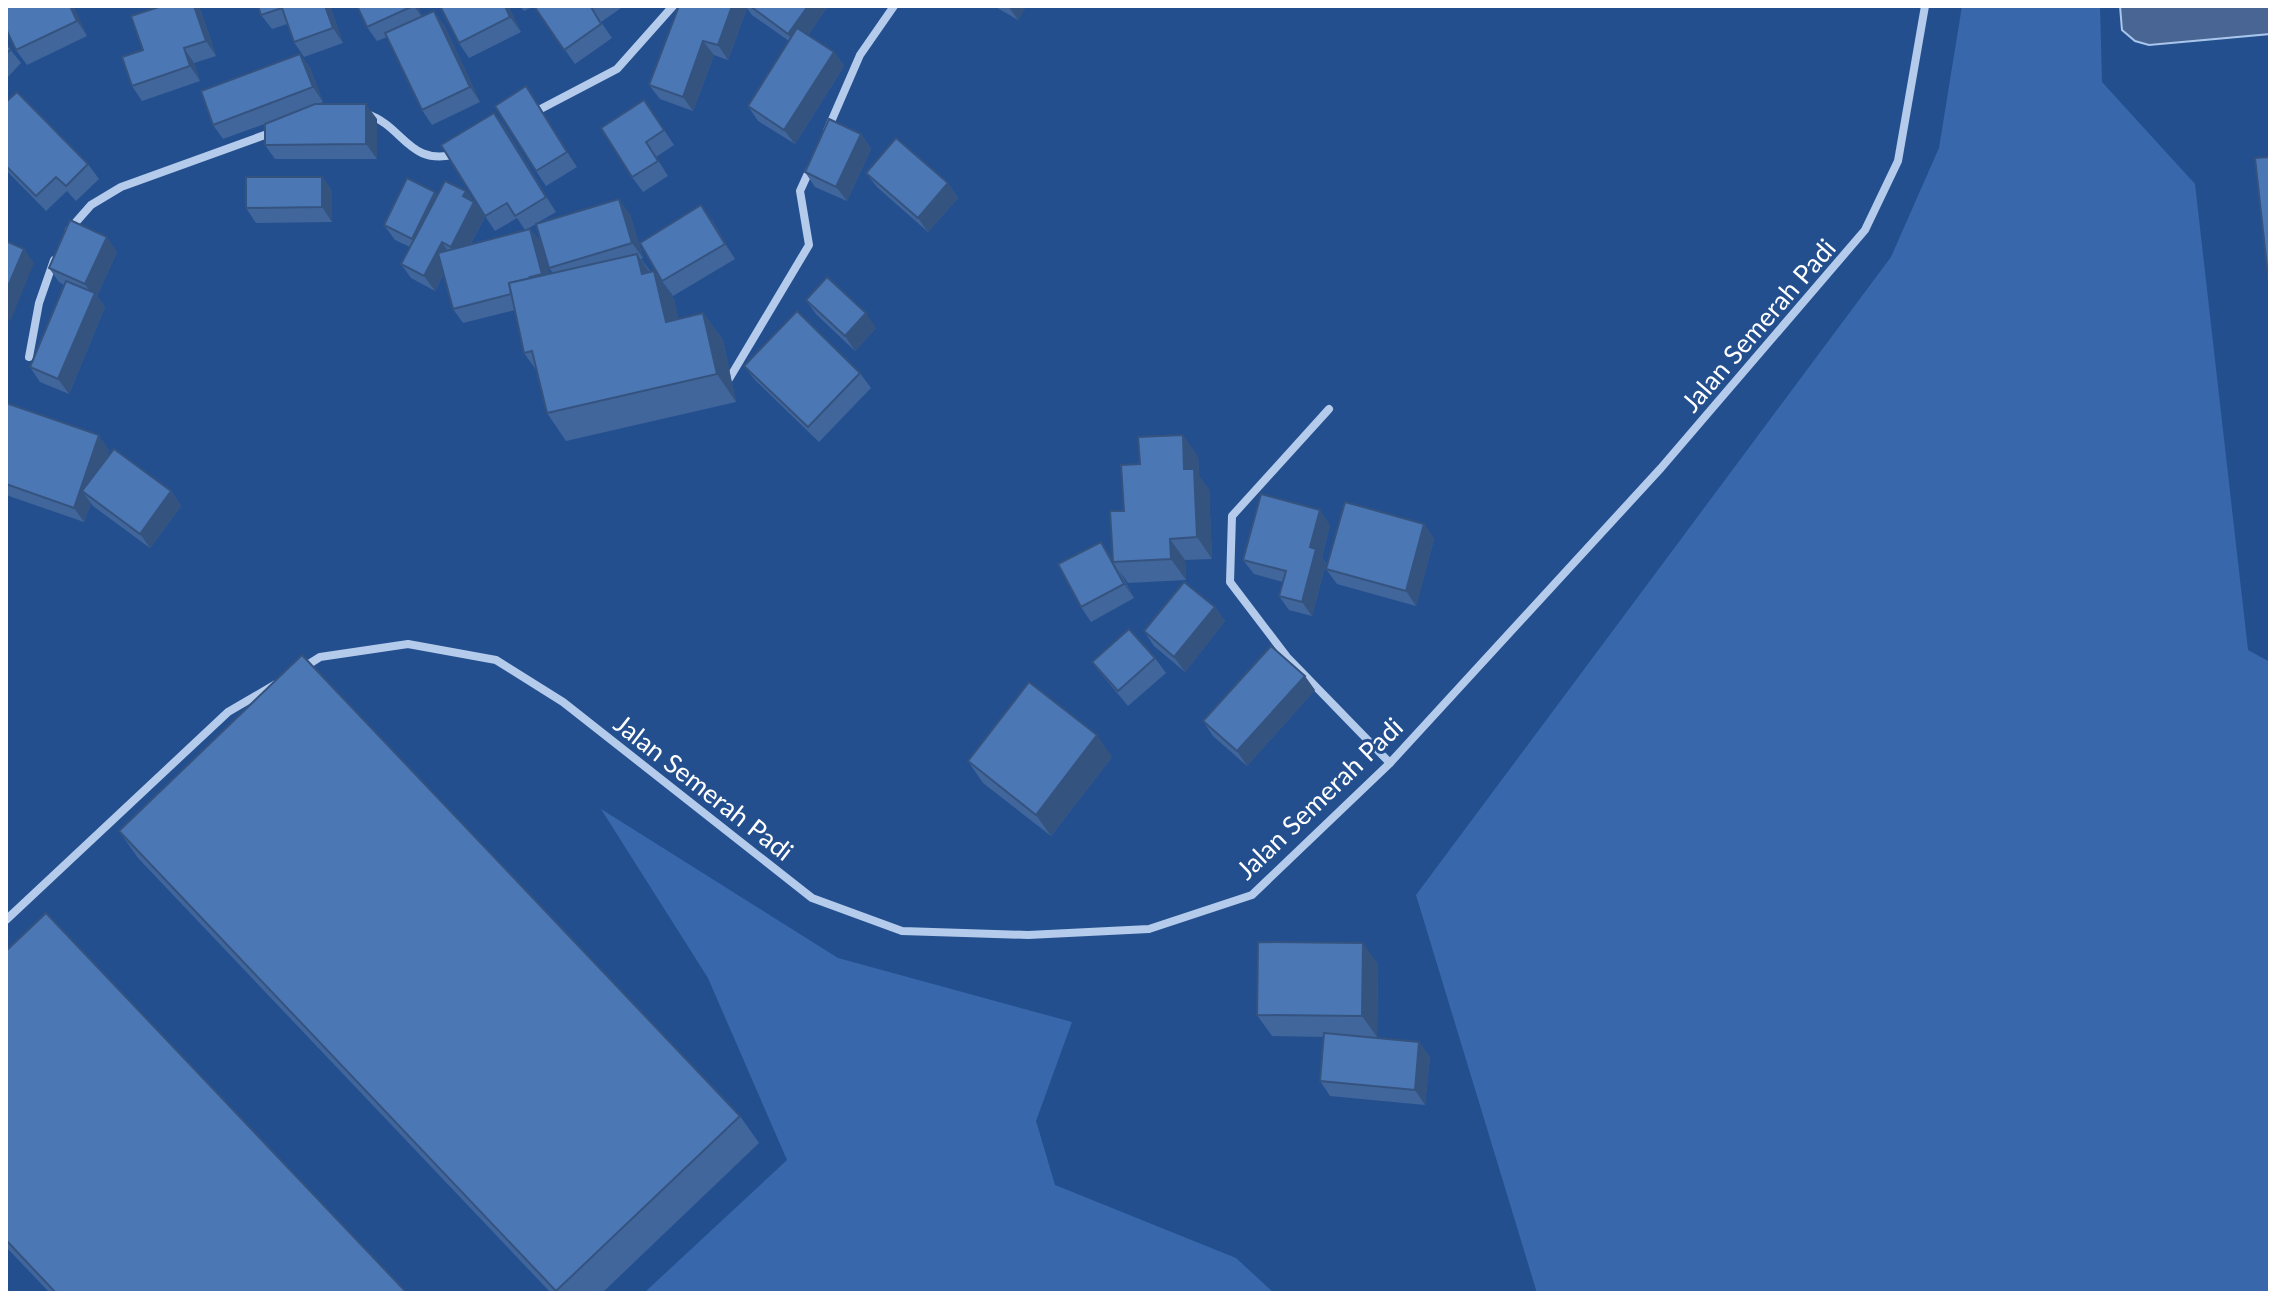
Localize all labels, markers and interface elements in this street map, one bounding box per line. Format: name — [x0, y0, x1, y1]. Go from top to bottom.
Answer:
street label: Jalan Semerah Padi — [1674, 232, 1842, 418]
street label: Jalan Semerah Padi — [608, 707, 800, 867]
street label: Jalan Semerah Padi — [1229, 711, 1409, 885]

